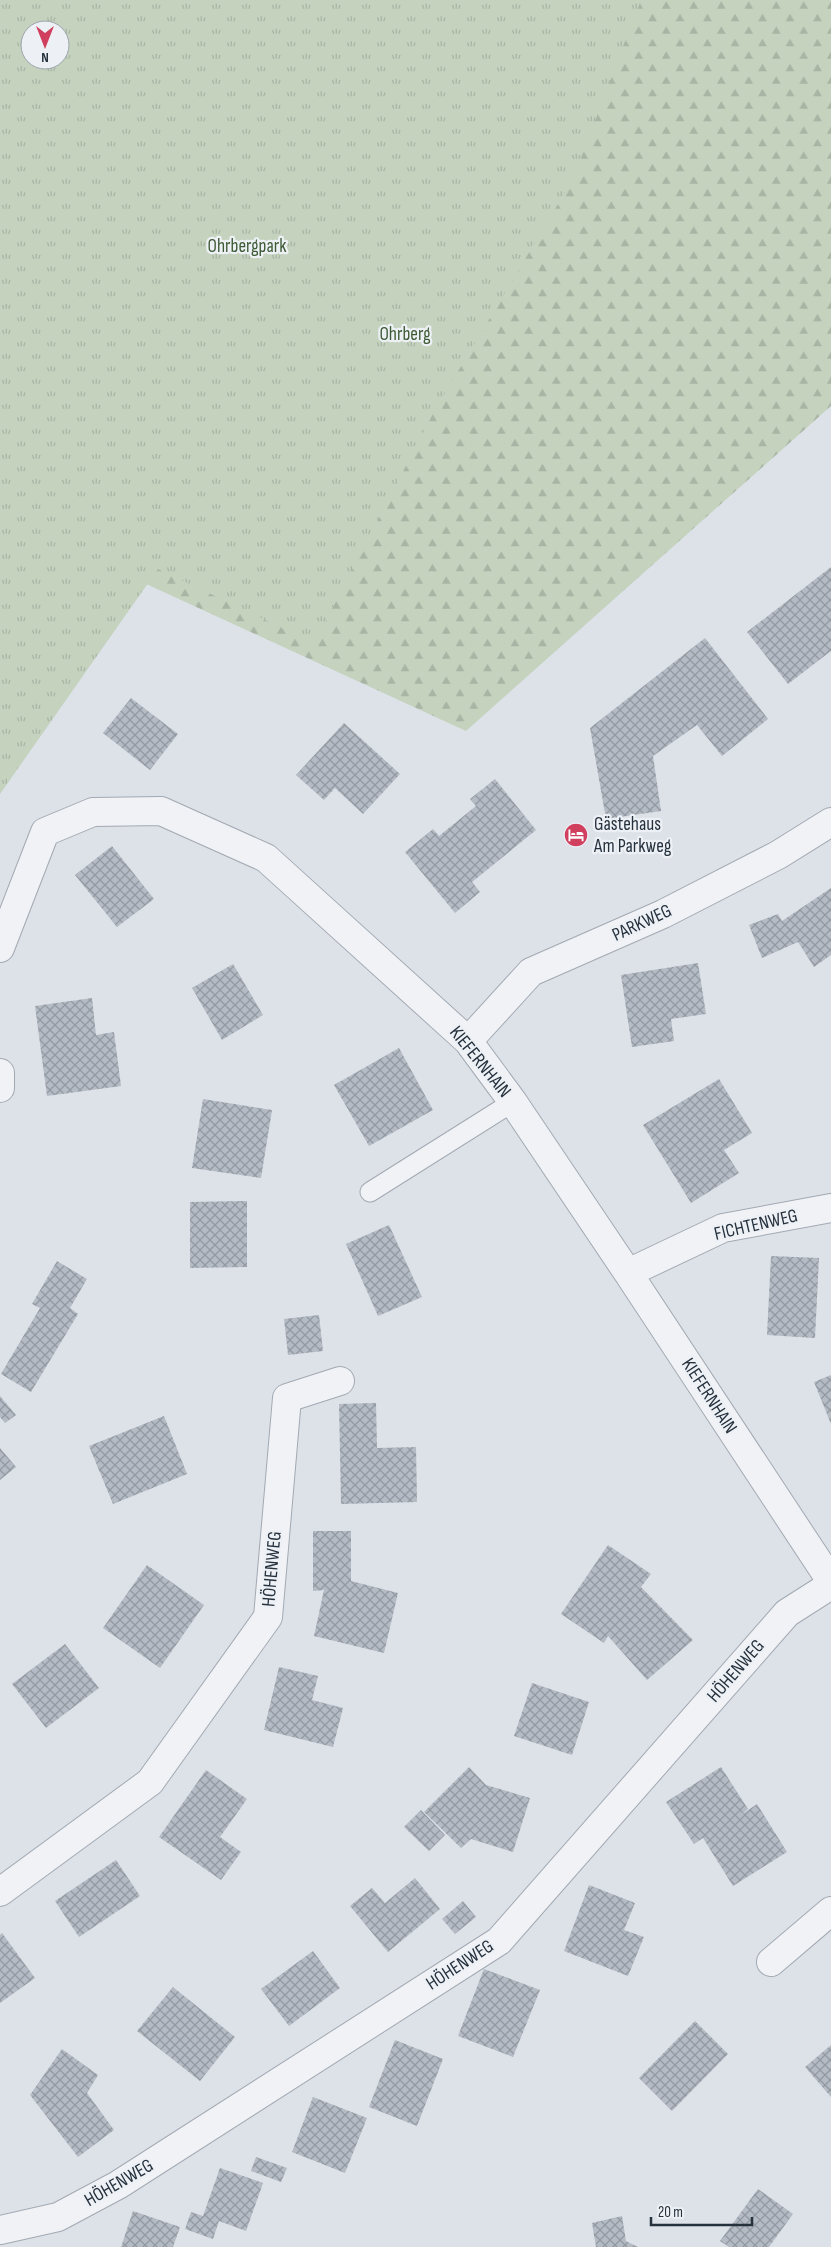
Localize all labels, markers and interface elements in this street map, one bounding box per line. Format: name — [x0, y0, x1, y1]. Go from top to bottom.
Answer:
north arrow — [20, 20, 70, 70]
text: N — [41, 49, 49, 66]
park label: Ohrbergpark — [208, 235, 287, 258]
park label: Ohrberg — [380, 323, 431, 346]
place label: Gästehaus Am Parkweg — [593, 813, 672, 858]
hotel icon: Gästehaus Am Parkweg — [563, 822, 589, 848]
street label: PARKWEG — [609, 899, 675, 947]
street label: KIEFERNHAIN — [444, 1022, 516, 1102]
street label: FICHTENWEG — [712, 1204, 800, 1246]
street label: KIEFERNHAIN — [676, 1354, 742, 1438]
street label: HÖHENWEG — [257, 1530, 287, 1608]
street label: HÖHENWEG — [702, 1635, 770, 1707]
street label: HÖHENWEG — [422, 1935, 498, 1995]
street label: HÖHENWEG — [80, 2154, 158, 2212]
scale bar — [651, 2194, 752, 2226]
text: 20 m — [658, 2203, 683, 2222]

